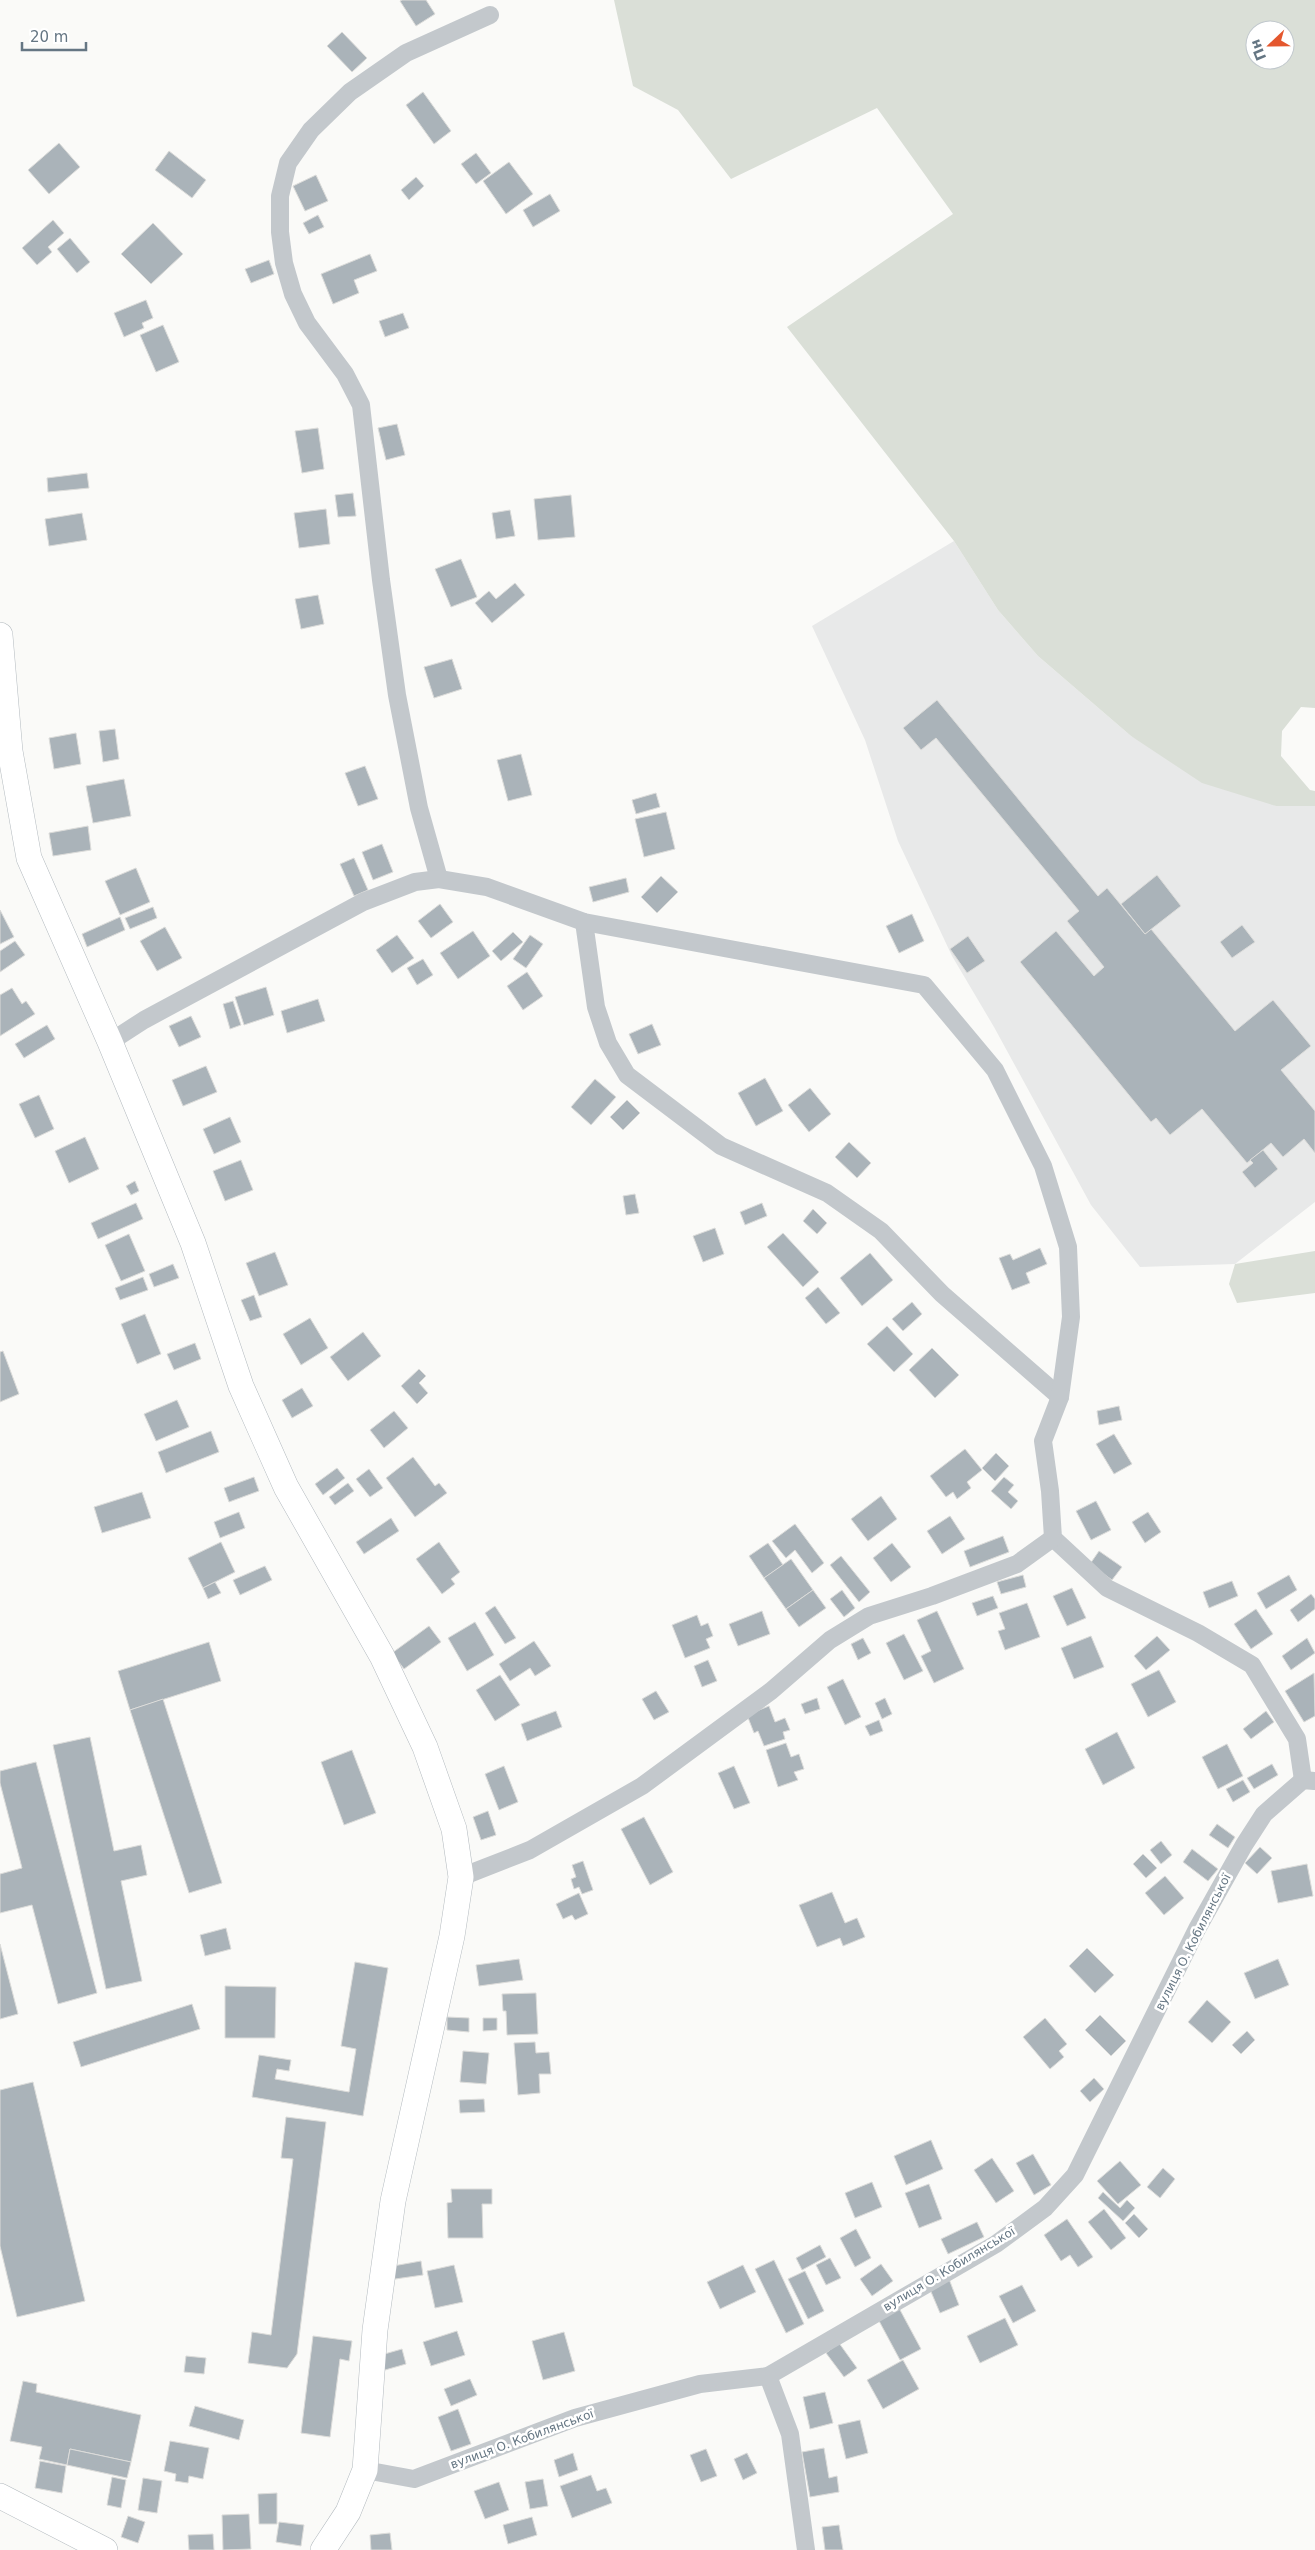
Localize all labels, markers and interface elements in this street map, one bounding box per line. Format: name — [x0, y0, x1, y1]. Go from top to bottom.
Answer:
scale bar — [22, 20, 86, 52]
north arrow — [1245, 20, 1295, 70]
text: 20 m — [30, 28, 68, 46]
text: Пн — [1247, 37, 1269, 63]
street label: вулиця О. Кобилянської — [1152, 1871, 1234, 2013]
street label: вулиця О. Кобилянської — [881, 2224, 1018, 2314]
street label: вулиця О. Кобилянської — [449, 2406, 596, 2471]

